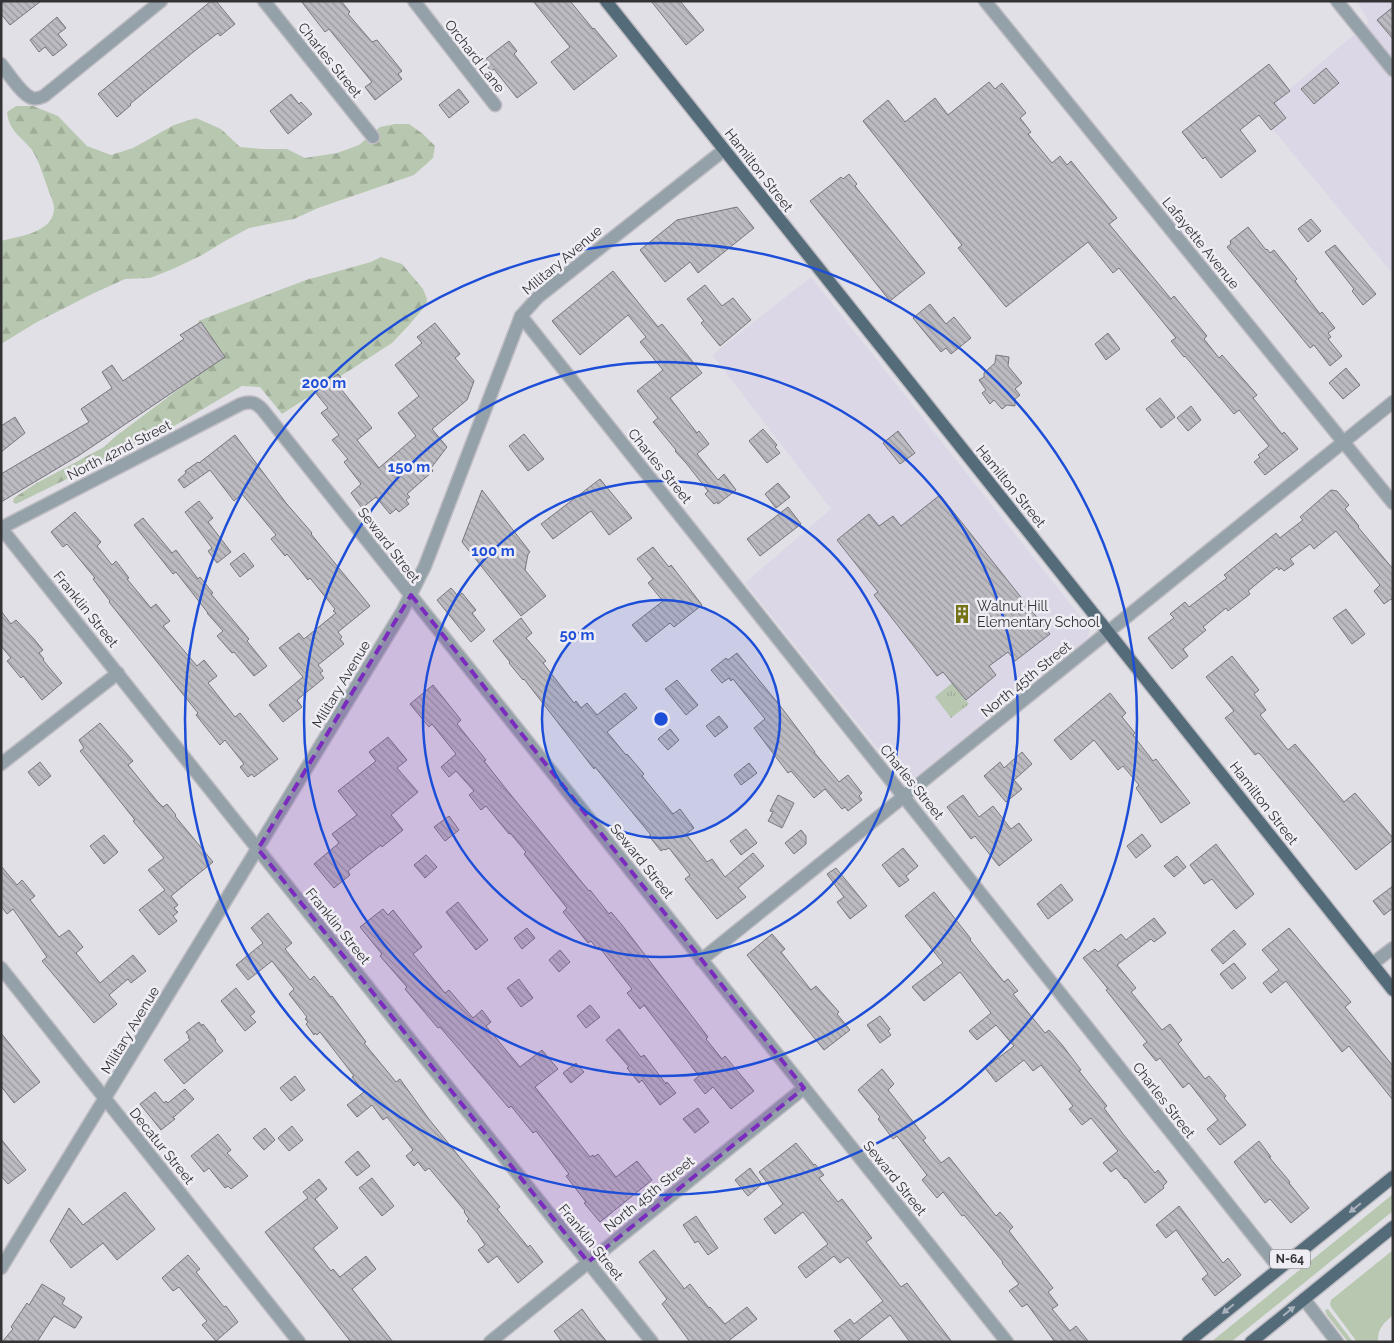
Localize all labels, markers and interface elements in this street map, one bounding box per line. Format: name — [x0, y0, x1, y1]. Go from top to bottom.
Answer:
street label: Orchard Lane — [442, 16, 508, 96]
street label: Charles Street — [295, 19, 365, 101]
street label: Hamilton Street — [722, 125, 797, 215]
street label: Lafayette Avenue — [1159, 194, 1243, 292]
street label: Military Avenue — [519, 222, 605, 298]
text: 200 m — [302, 374, 346, 392]
street label: North 42nd Street — [64, 417, 174, 483]
street label: Charles Street — [625, 425, 695, 507]
street label: Hamilton Street — [973, 442, 1049, 531]
text: 150 m — [388, 458, 430, 476]
street label: Seward Street — [355, 504, 424, 586]
text: 100 m — [471, 542, 515, 560]
street label: Franklin Street — [50, 568, 122, 650]
place label: Walnut Hill Elementary School — [977, 598, 1100, 630]
building icon: Walnut Hill Elementary School — [951, 603, 973, 625]
text: 50 m — [559, 626, 595, 644]
street label: Military Avenue — [309, 637, 373, 731]
street label: North 45th Street — [978, 638, 1074, 720]
centre of rings — [652, 710, 670, 728]
street label: Charles Street — [877, 741, 947, 823]
street label: Hamilton Street — [1227, 758, 1302, 848]
street label: Seward Street — [607, 821, 677, 902]
street label: Franklin Street — [302, 885, 374, 967]
street label: Military Avenue — [98, 983, 162, 1077]
street label: Charles Street — [1130, 1059, 1199, 1141]
street label: Decatur Street — [126, 1105, 198, 1188]
street label: Seward Street — [860, 1138, 930, 1219]
street label: North 45th Street — [601, 1153, 697, 1235]
street label: Franklin Street — [555, 1201, 627, 1283]
one-way arrow — [1348, 1202, 1361, 1213]
road number: N-64 — [1270, 1250, 1310, 1268]
one-way arrow — [1222, 1304, 1235, 1315]
one-way arrow — [1282, 1306, 1295, 1317]

